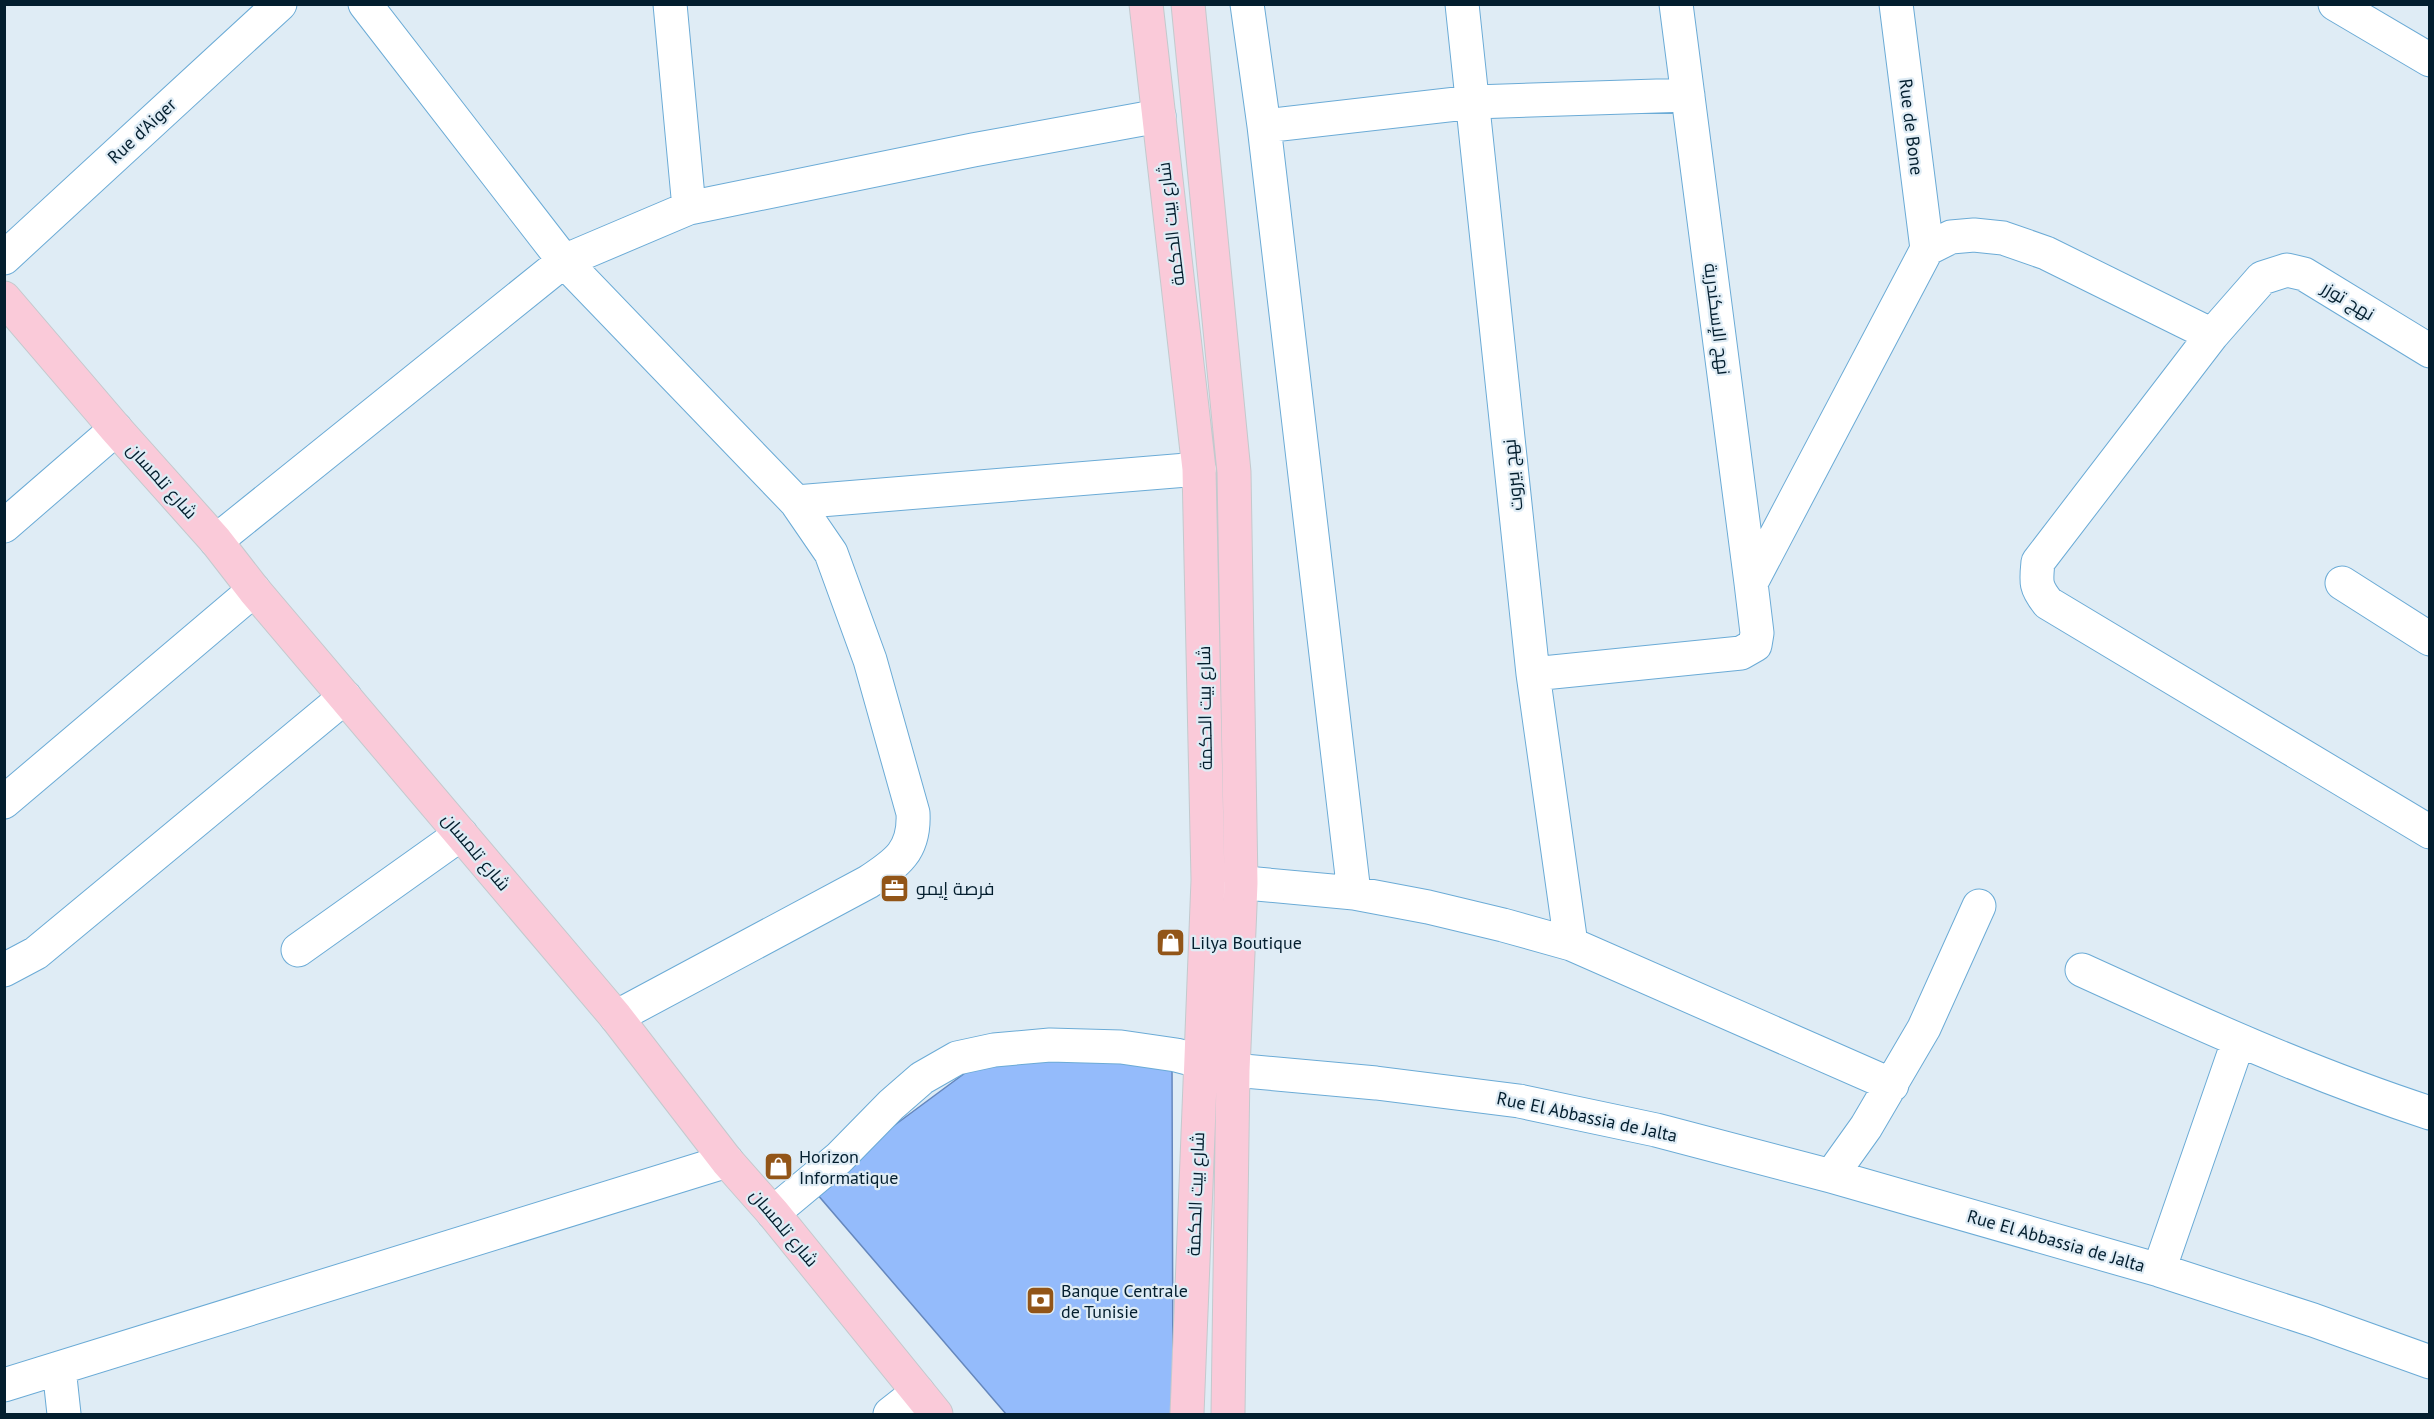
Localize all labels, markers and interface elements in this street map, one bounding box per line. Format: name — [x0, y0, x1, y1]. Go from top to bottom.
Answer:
street label: Rue de Bone — [1894, 77, 1929, 176]
street label: Rue d'Aiger — [102, 93, 181, 168]
street label: شارع بيت الحكمة — [1152, 161, 1190, 287]
street label: نهج الإسكندرية — [1698, 262, 1736, 376]
street label: نهج توزر — [2316, 275, 2379, 326]
street label: شارع تلمسان — [121, 438, 203, 524]
street label: نهج بيروت — [1497, 438, 1529, 512]
street label: شارع بيت الحكمة — [1192, 646, 1218, 770]
street label: شارع تلمسان — [436, 808, 516, 896]
office icon: فرصة إيمو — [879, 873, 911, 905]
place label: فرصة إيمو — [916, 877, 995, 900]
shop icon: Lilya Boutique — [1154, 927, 1186, 959]
place label: Lilya Boutique — [1191, 931, 1302, 954]
street label: Rue El Abbassia de Jalta — [1495, 1086, 1679, 1147]
street label: شارع بيت الحكمة — [1182, 1131, 1210, 1257]
place label: Horizon Informatique — [799, 1145, 898, 1189]
shop icon: Horizon Informatique — [762, 1151, 794, 1183]
street label: شارع تلمسان — [744, 1184, 824, 1272]
street label: Rue El Abbassia de Jalta — [1965, 1204, 2148, 1277]
place label: Banque Centrale de Tunisie — [1061, 1279, 1188, 1323]
bank icon: Banque Centrale de Tunisie — [1024, 1285, 1056, 1317]

